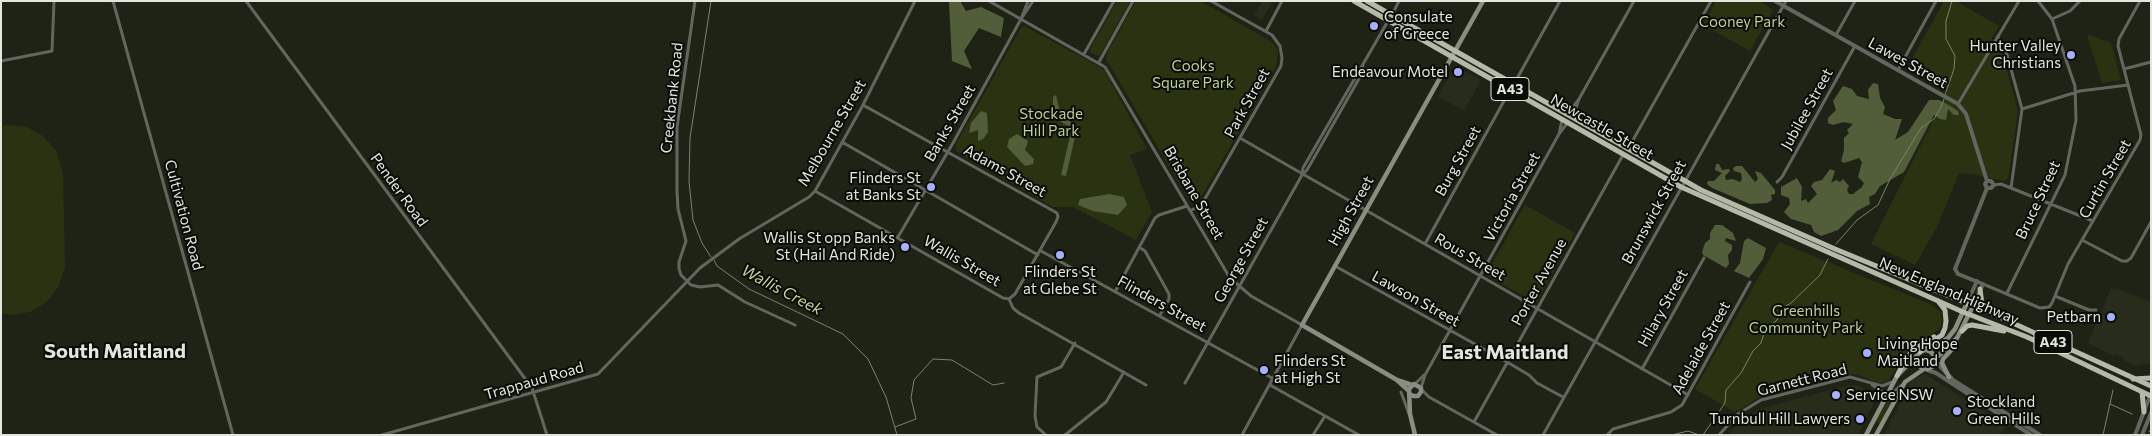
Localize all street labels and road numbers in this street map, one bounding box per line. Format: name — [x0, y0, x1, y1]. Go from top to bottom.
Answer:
street label: Lawes Street — [1865, 34, 1951, 92]
street label: Creekbank Road — [657, 42, 687, 154]
street label: Park Street — [1221, 65, 1273, 141]
street label: Jubilee Street — [1777, 65, 1837, 153]
street label: Melbourne Street — [794, 77, 870, 189]
road number: A43 — [1491, 78, 1529, 100]
street label: Banks Street — [921, 81, 979, 165]
street label: Newcastle Street — [1547, 90, 1657, 164]
street label: Burg Street — [1431, 123, 1485, 199]
street label: Curtin Street — [2075, 136, 2135, 222]
street label: Adams Street — [961, 141, 1049, 201]
street label: Brisbane Street — [1160, 143, 1228, 243]
street label: Victoria Street — [1480, 149, 1544, 245]
street label: Pender Road — [366, 150, 432, 230]
street label: Brunswick Street — [1618, 157, 1690, 267]
street label: Cultivation Road — [161, 158, 207, 272]
street label: Bruce Street — [2012, 158, 2064, 242]
street label: High Street — [1324, 173, 1378, 249]
street label: George Street — [1210, 214, 1272, 306]
street label: Rous Street — [1431, 229, 1509, 285]
street label: Wallis Street — [920, 232, 1004, 290]
street label: Porter Avenue — [1508, 235, 1570, 329]
street label: New England Highway — [1876, 253, 2022, 329]
street label: Hilary Street — [1634, 266, 1692, 350]
street label: Lawson Street — [1369, 267, 1463, 331]
street label: Flinders Street — [1114, 272, 1210, 336]
street label: Adelaide Street — [1668, 298, 1734, 398]
road number: A43 — [2034, 331, 2072, 354]
street label: Trappaud Road — [482, 358, 586, 404]
street label: Garnett Road — [1755, 360, 1849, 400]

